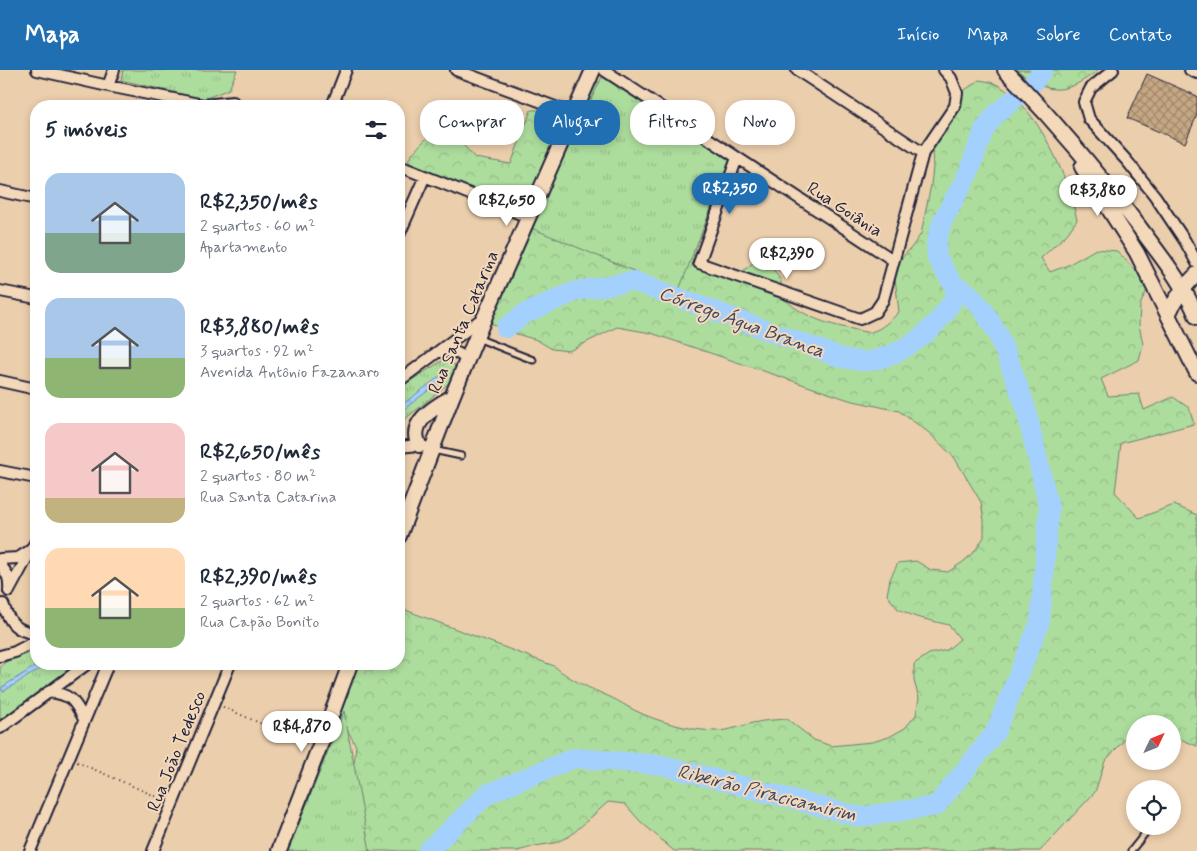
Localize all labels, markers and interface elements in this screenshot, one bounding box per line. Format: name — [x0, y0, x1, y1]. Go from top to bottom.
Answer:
text: Mapa — [25, 20, 80, 51]
text: Início — [897, 23, 939, 47]
text: Mapa — [967, 23, 1008, 47]
text: Sobre — [1036, 23, 1081, 47]
text: Contato — [1109, 23, 1172, 47]
chip: Comprar — [420, 100, 524, 145]
chip: Alugar — [534, 100, 620, 145]
chip: Filtros — [630, 100, 715, 145]
chip: Novo — [725, 100, 795, 145]
text: 5 imóveis — [45, 116, 127, 144]
icon: filters — [362, 116, 390, 144]
pin: R$2,350 — [684, 172, 776, 215]
pin: R$3,880 — [1052, 174, 1144, 217]
street label: Rua Goiânia — [802, 176, 887, 243]
text: R$2,350 — [703, 178, 757, 199]
text: R$3,880 — [1070, 180, 1126, 201]
pin: R$2,650 — [461, 184, 553, 227]
text: R$2,350/mês — [200, 188, 317, 216]
text: R$2,650 — [479, 190, 535, 211]
icon: home — [85, 193, 145, 253]
text: 2 quartos · 60 m² — [200, 216, 315, 237]
text: Apartamento — [200, 237, 287, 258]
pin: R$2,390 — [741, 238, 833, 280]
text: R$2,390 — [760, 243, 814, 264]
street label: Rua Santa Catarina — [423, 247, 505, 398]
water label: Córrego Água Branca — [655, 281, 828, 366]
text: R$3,880/mês — [200, 313, 319, 341]
icon: home — [85, 318, 145, 378]
text: 3 quartos · 92 m² — [200, 341, 314, 362]
text: Avenida Antônio Fazanaro — [200, 362, 379, 383]
text: R$2,650/mês — [200, 438, 320, 466]
icon: home — [85, 443, 145, 503]
text: 2 quartos · 80 m² — [200, 466, 316, 487]
text: Rua Santa Catarina — [200, 487, 336, 508]
text: R$2,390/mês — [200, 563, 317, 591]
icon: home — [85, 568, 145, 628]
text: 2 quartos · 62 m² — [200, 591, 315, 612]
text: Rua Capão Bonito — [200, 612, 319, 633]
street label: Rua João Tedesco — [142, 687, 212, 815]
pin: R$4,870 — [256, 710, 348, 753]
north arrow — [1126, 715, 1181, 770]
map controls — [1126, 715, 1181, 835]
text: R$4,870 — [273, 716, 331, 737]
water label: Ribeirão Piracicamirim — [674, 759, 859, 828]
button: locate — [1126, 780, 1181, 835]

